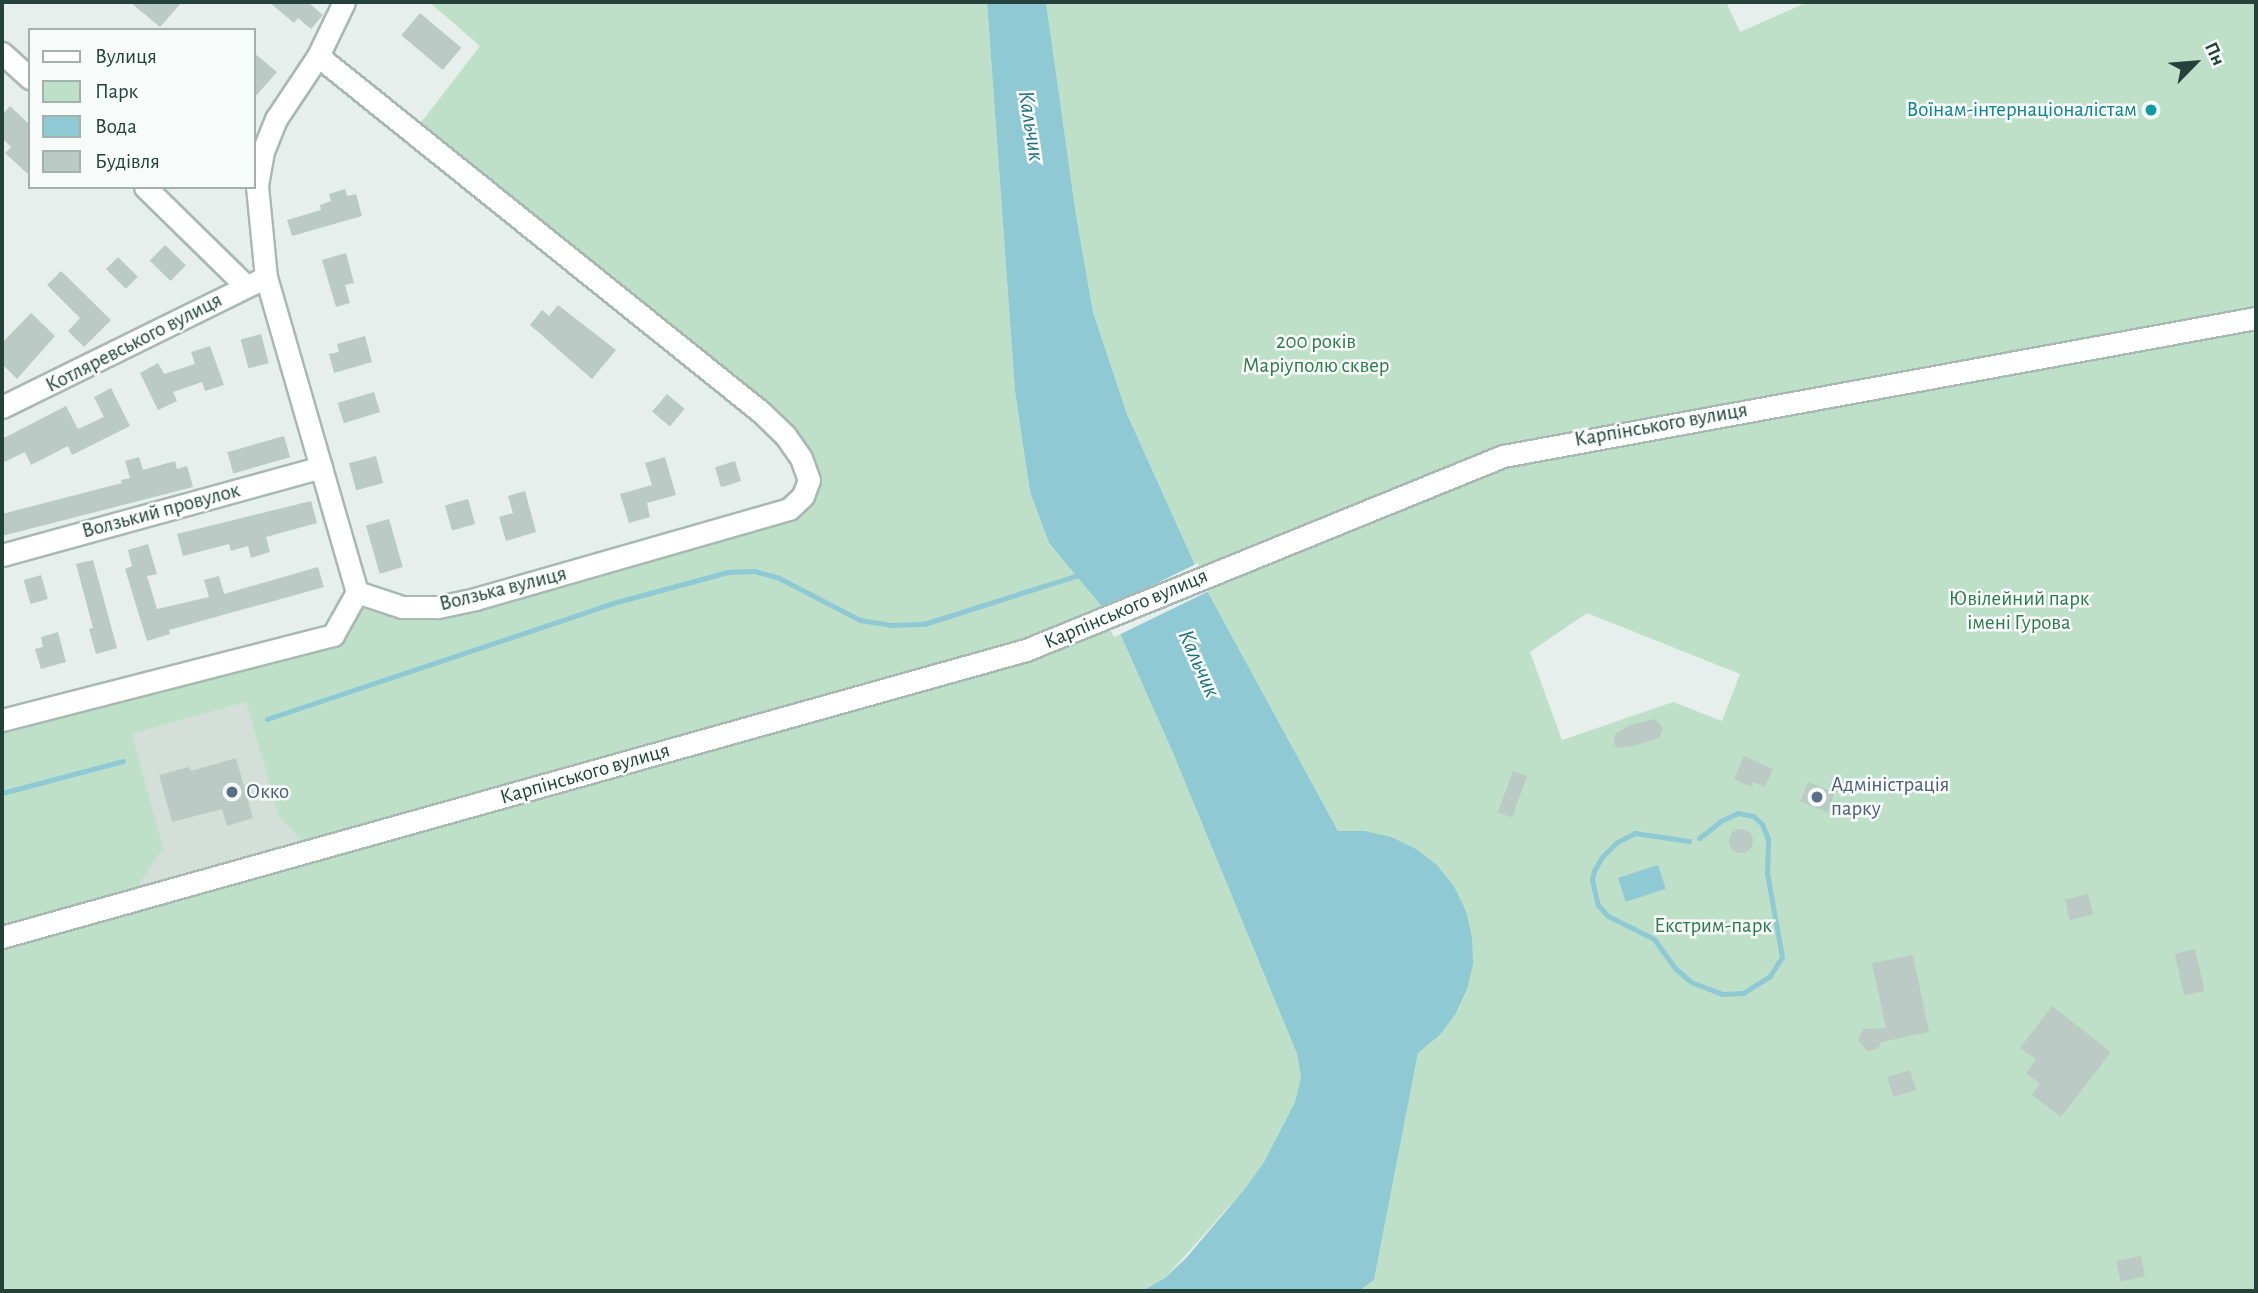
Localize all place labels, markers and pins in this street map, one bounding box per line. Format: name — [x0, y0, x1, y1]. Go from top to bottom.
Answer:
place label: Воїнам-інтернаціоналістам — [1907, 97, 2137, 123]
marker: Воїнам-інтернаціоналістам — [2143, 102, 2159, 118]
place label: Адміністрація парку — [1831, 772, 1949, 822]
place label: Окко — [246, 779, 289, 805]
marker: Окко — [224, 784, 240, 800]
marker: Адміністрація парку — [1809, 789, 1825, 805]

